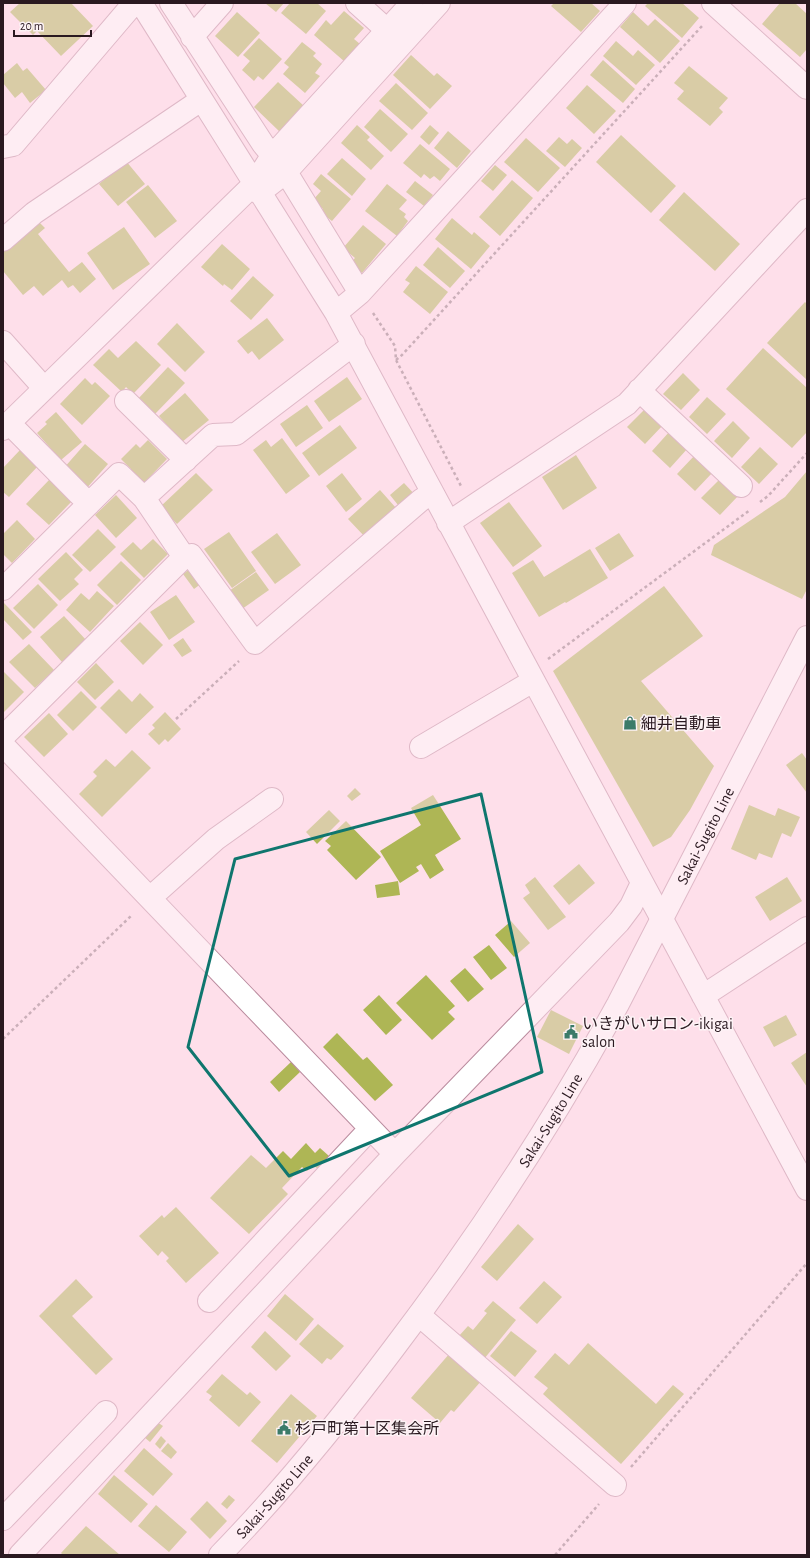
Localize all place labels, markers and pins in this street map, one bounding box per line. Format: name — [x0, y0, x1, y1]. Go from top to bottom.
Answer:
shop icon: 細井自動車 — [622, 715, 638, 731]
place label: 細井自動車 — [641, 715, 721, 732]
place label: いきがいサロン-ikigai salon — [582, 1015, 733, 1050]
public building icon: いきがいサロン-ikigai salon — [563, 1024, 579, 1040]
public building icon: 杉戸町第十区集会所 — [276, 1420, 292, 1436]
place label: 杉戸町第十区集会所 — [295, 1420, 439, 1437]

